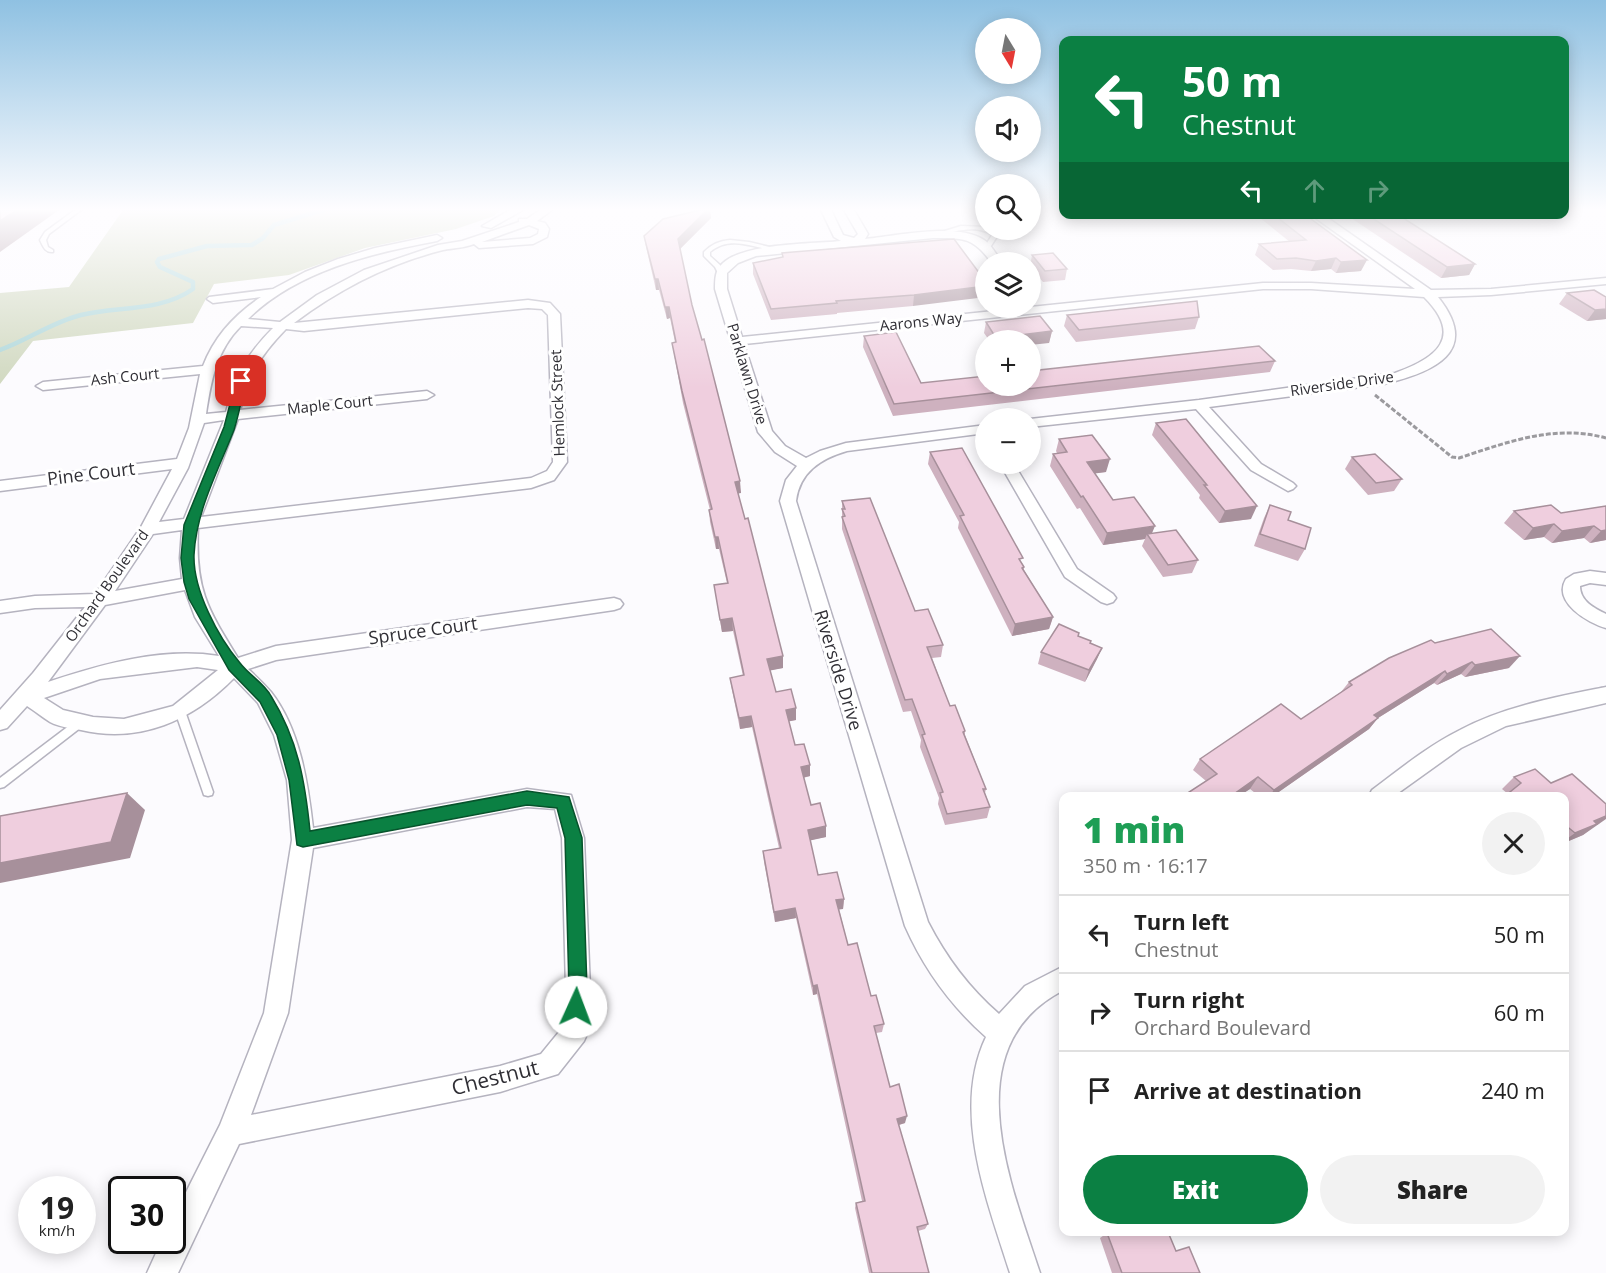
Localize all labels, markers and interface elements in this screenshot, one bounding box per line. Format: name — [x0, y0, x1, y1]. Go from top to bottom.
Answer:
north arrow — [975, 18, 1041, 84]
map controls — [975, 18, 1041, 474]
text: 50 m — [1182, 52, 1282, 109]
icon: left — [1083, 60, 1161, 138]
button: sound — [975, 96, 1041, 162]
text: Chestnut — [1182, 106, 1296, 143]
button: search — [975, 174, 1041, 240]
icon: left — [1235, 174, 1268, 207]
icon: ahead — [1298, 174, 1331, 207]
icon: right — [1361, 174, 1394, 207]
button: layers — [975, 252, 1041, 318]
street label: Aarons Way — [879, 307, 964, 335]
street label: Parklawn Drive — [723, 321, 773, 427]
button: + — [975, 330, 1041, 396]
street label: Hemlock Street — [545, 349, 569, 457]
pin — [215, 355, 266, 406]
street label: Ash Court — [90, 362, 160, 390]
icon: arrive — [224, 364, 257, 397]
street label: Riverside Drive — [1289, 366, 1395, 400]
street label: Maple Court — [286, 390, 374, 418]
button: − — [975, 408, 1041, 474]
street label: Pine Court — [46, 456, 136, 490]
street label: Orchard Boulevard — [60, 525, 153, 646]
street label: Riverside Drive — [809, 606, 869, 733]
street label: Spruce Court — [367, 610, 479, 650]
text: 1 min — [1083, 805, 1185, 854]
button: close — [1482, 812, 1545, 875]
text: 350 m · 16:17 — [1083, 852, 1208, 879]
text: Turn left — [1134, 906, 1229, 936]
icon: left — [1083, 918, 1116, 951]
text: 50 m — [1494, 919, 1545, 949]
text: Chestnut — [1134, 936, 1218, 963]
position arrow — [544, 975, 608, 1039]
text: Turn right — [1134, 984, 1245, 1014]
icon: right — [1083, 996, 1116, 1029]
text: 60 m — [1494, 997, 1545, 1027]
text: Orchard Boulevard — [1134, 1014, 1311, 1041]
street label: Chestnut — [448, 1053, 541, 1101]
icon: arrive — [1083, 1074, 1116, 1107]
text: Arrive at destination — [1134, 1075, 1362, 1105]
text: 240 m — [1481, 1075, 1545, 1105]
button: Exit — [1083, 1155, 1308, 1224]
button: Share — [1320, 1155, 1545, 1224]
speed limit sign: 30 — [108, 1176, 186, 1254]
text: 19 — [40, 1187, 74, 1228]
text: km/h — [39, 1220, 75, 1240]

